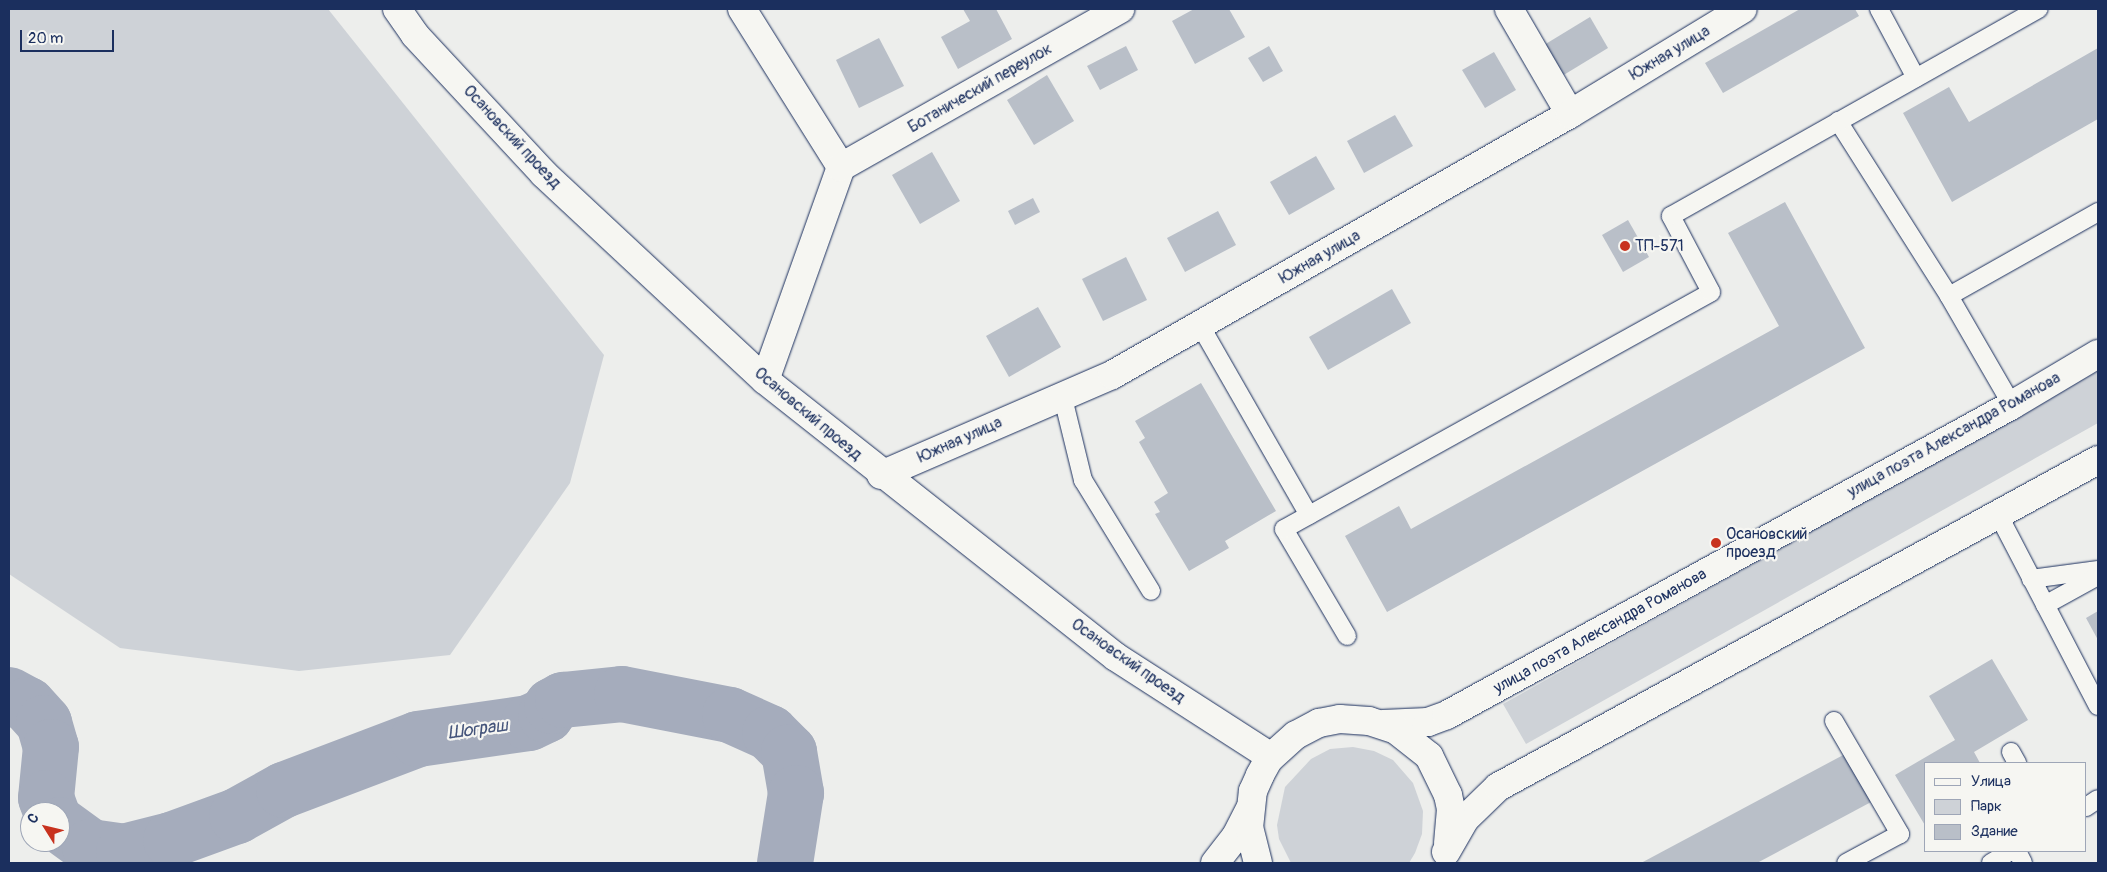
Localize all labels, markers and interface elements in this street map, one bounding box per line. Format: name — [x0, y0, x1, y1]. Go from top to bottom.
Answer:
scale bar — [22, 20, 116, 52]
street label: Южная улица — [1626, 22, 1714, 84]
text: 20 m — [28, 29, 63, 48]
street label: Ботанический переулок — [905, 39, 1055, 137]
street label: Осановский проезд — [459, 81, 565, 193]
street label: Южная улица — [1276, 226, 1364, 288]
place label: ТП-571 — [1635, 236, 1684, 256]
marker: ТП-571 — [1619, 240, 1631, 252]
street label: Осановский проезд — [750, 363, 866, 465]
street label: улица поэта Александра Романова — [1844, 368, 2064, 502]
street label: Южная улица — [915, 413, 1005, 467]
place label: Осановский проезд — [1726, 524, 1807, 562]
marker: Осановский проезд — [1710, 537, 1722, 549]
street label: улица поэта Александра Романова — [1490, 564, 1710, 698]
street label: Осановский проезд — [1067, 615, 1189, 707]
water label: Шограш — [447, 715, 509, 745]
legend — [1924, 762, 2087, 852]
text: Улица — [1971, 772, 2011, 791]
text: Парк — [1971, 797, 2002, 816]
north arrow — [20, 802, 70, 852]
text: С — [24, 810, 43, 827]
text: Здание — [1971, 822, 2018, 841]

